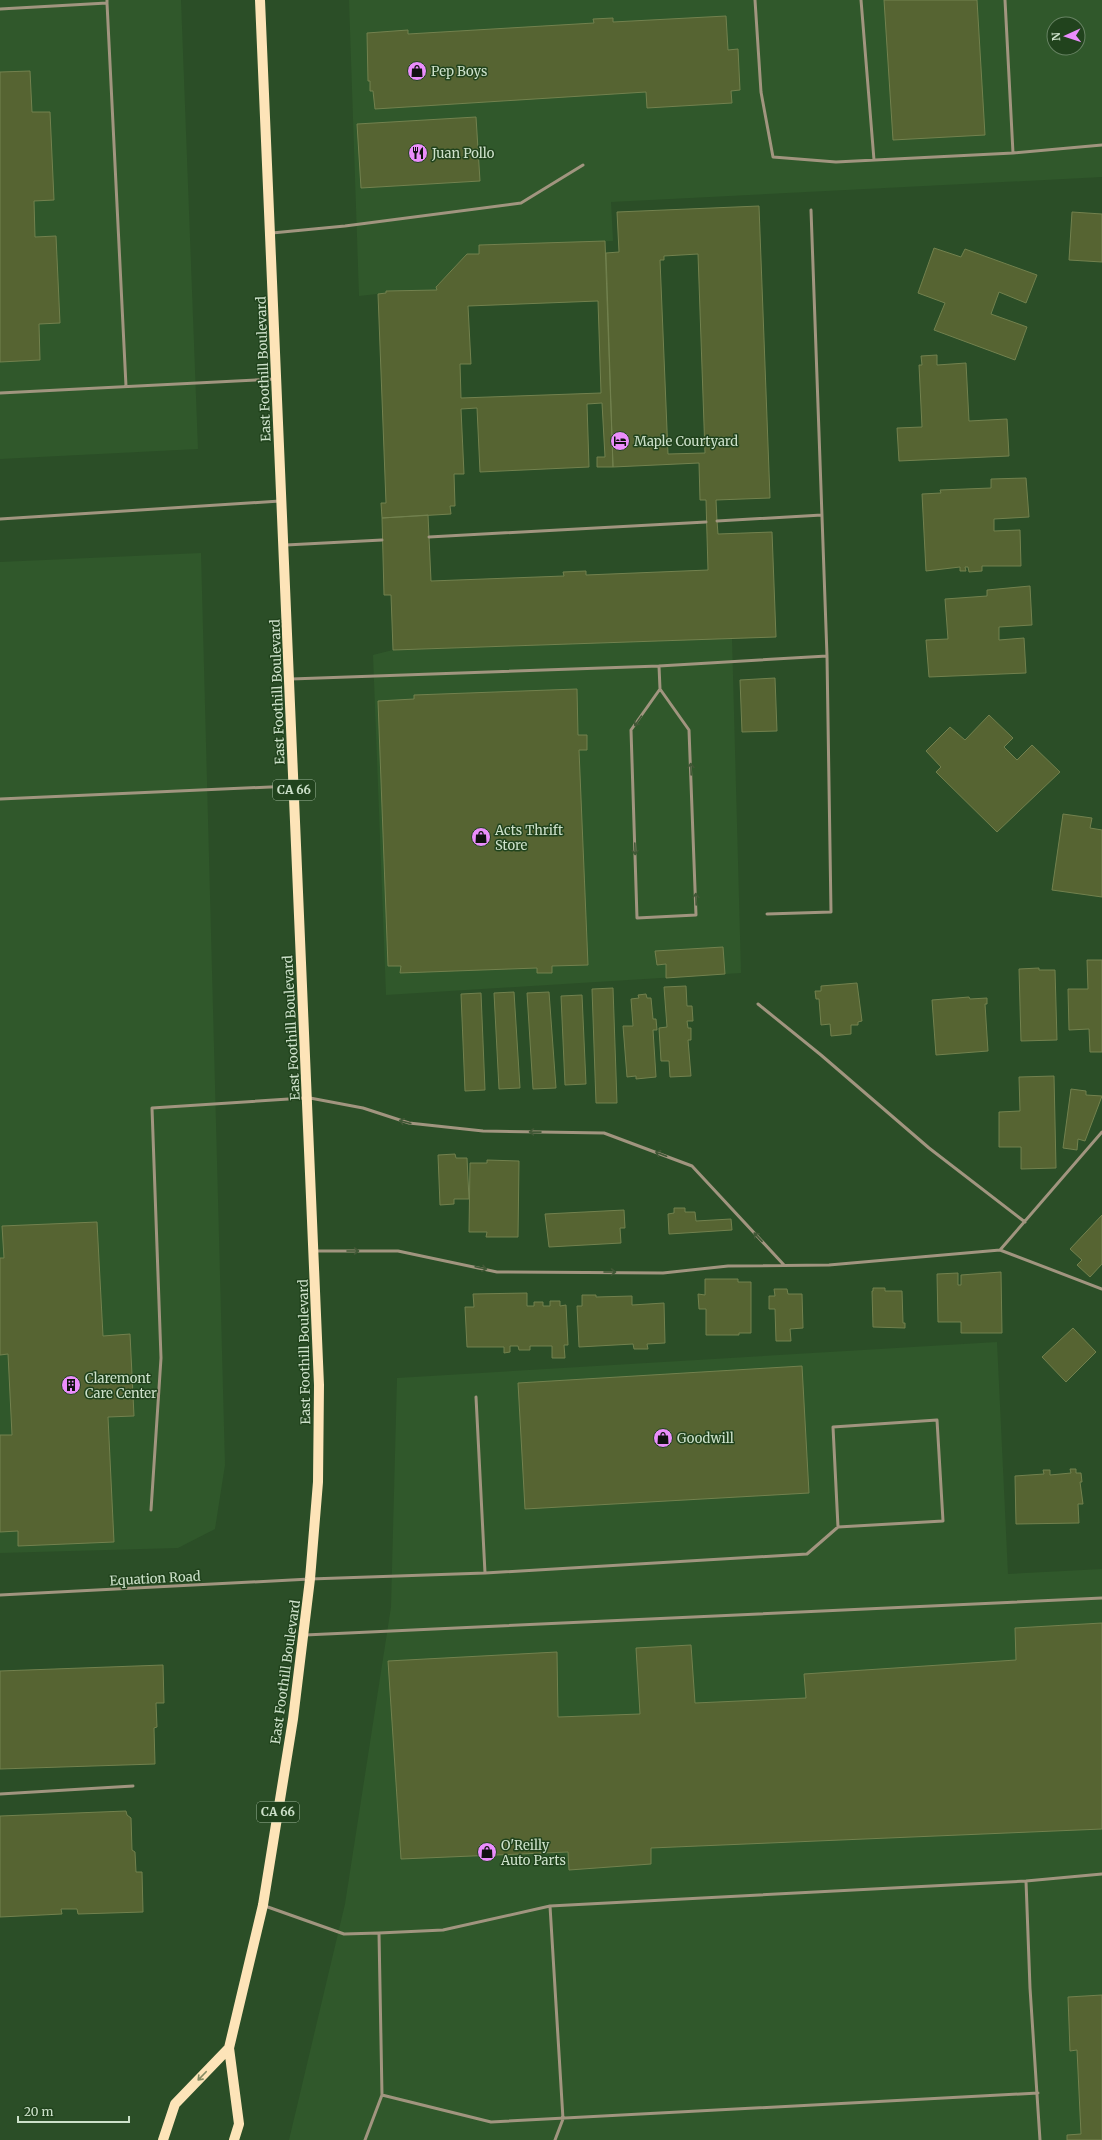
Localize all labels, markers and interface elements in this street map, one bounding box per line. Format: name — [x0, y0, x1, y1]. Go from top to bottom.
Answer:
north arrow — [1046, 16, 1086, 56]
text: N — [1049, 32, 1063, 41]
shop icon: Pep Boys — [406, 60, 428, 82]
place label: Pep Boys — [431, 63, 487, 80]
restaurant icon: Juan Pollo — [407, 142, 429, 164]
place label: Juan Pollo — [431, 145, 495, 162]
street label: East Foothill Boulevard — [252, 296, 275, 442]
hotel icon: Maple Courtyard — [609, 430, 631, 452]
place label: Maple Courtyard — [634, 433, 738, 450]
street label: East Foothill Boulevard — [266, 619, 289, 765]
one-way arrow — [634, 715, 642, 726]
one-way arrow — [687, 763, 694, 776]
road number: CA 66 — [273, 780, 315, 800]
place label: Acts Thrift Store — [494, 822, 563, 854]
shop icon: Acts Thrift Store — [470, 826, 492, 848]
one-way arrow — [631, 842, 639, 855]
one-way arrow — [692, 893, 699, 906]
street label: East Foothill Boulevard — [279, 955, 304, 1101]
one-way arrow — [399, 1118, 412, 1125]
one-way arrow — [528, 1128, 541, 1136]
one-way arrow — [655, 1150, 667, 1158]
one-way arrow — [753, 1232, 762, 1242]
one-way arrow — [346, 1247, 359, 1255]
one-way arrow — [474, 1265, 487, 1273]
one-way arrow — [603, 1268, 616, 1276]
street label: East Foothill Boulevard — [295, 1279, 314, 1425]
place label: Claremont Care Center — [85, 1370, 157, 1402]
building icon: Claremont Care Center — [60, 1374, 82, 1396]
shop icon: Goodwill — [652, 1427, 674, 1449]
place label: Goodwill — [677, 1430, 734, 1447]
street label: Equation Road — [109, 1568, 201, 1589]
street label: East Foothill Boulevard — [267, 1599, 304, 1745]
road number: CA 66 — [257, 1802, 299, 1822]
place label: O'Reilly Auto Parts — [500, 1837, 566, 1869]
shop icon: O'Reilly Auto Parts — [476, 1841, 498, 1863]
one-way arrow — [197, 2071, 207, 2081]
scale bar — [18, 2098, 129, 2124]
text: 20 m — [24, 2104, 53, 2119]

